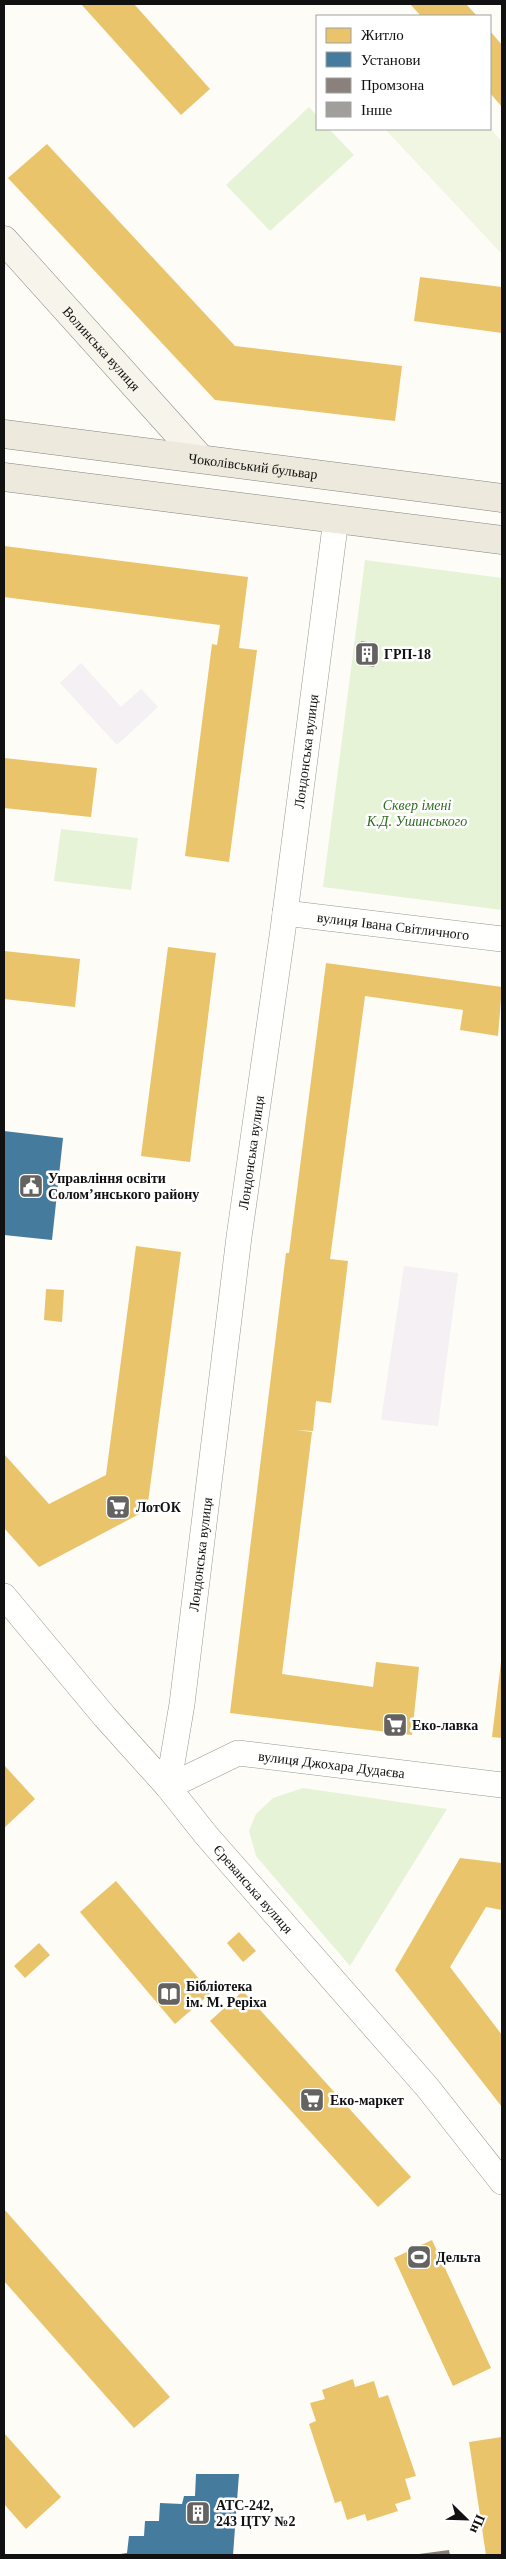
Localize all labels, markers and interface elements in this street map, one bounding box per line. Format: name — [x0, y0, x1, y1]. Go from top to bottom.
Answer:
legend — [316, 15, 491, 130]
text: Житло — [361, 27, 404, 43]
text: Установи — [361, 52, 421, 68]
text: Промзона — [361, 77, 424, 93]
text: Інше — [361, 102, 393, 118]
street label: Волинська вулиця — [60, 304, 143, 395]
street label: Чоколівський бульвар — [187, 451, 319, 482]
building icon: ГРП-18 — [354, 641, 380, 667]
place label: ГРП-18 — [384, 647, 431, 662]
street label: Лондонська вулиця — [292, 693, 321, 809]
park label: Сквер імені К.Д. Ушинського — [366, 798, 467, 829]
street label: вулиця Івана Світличного — [316, 910, 470, 943]
street label: Лондонська вулиця — [236, 1094, 267, 1211]
place label: Управління освіти Солом’янського району — [48, 1171, 199, 1202]
public building icon: Управління освіти Солом’янського району — [18, 1173, 44, 1199]
supermarket icon: ЛотОК — [105, 1494, 131, 1520]
street label: Лондонська вулиця — [186, 1496, 215, 1612]
place label: ЛотОК — [136, 1500, 182, 1515]
supermarket icon: Еко-лавка — [382, 1712, 408, 1738]
place label: Еко-лавка — [412, 1718, 478, 1733]
street label: вулиця Джохара Дудаєва — [257, 1749, 406, 1781]
street label: Єреванська вулиця — [210, 1842, 296, 1937]
place label: Бібліотека ім. М. Реріха — [186, 1979, 267, 2010]
library icon: Бібліотека ім. М. Реріха — [156, 1981, 182, 2007]
supermarket icon: Еко-маркет — [299, 2087, 325, 2113]
place label: Еко-маркет — [330, 2093, 404, 2108]
sports icon: Дельта — [406, 2244, 432, 2270]
place label: Дельта — [436, 2250, 481, 2265]
north arrow — [441, 2494, 491, 2544]
place label: АТС-242, 243 ЦТУ №2 — [216, 2498, 296, 2529]
building icon: АТС-242, 243 ЦТУ №2 — [185, 2500, 211, 2526]
text: Пн — [467, 2512, 488, 2536]

